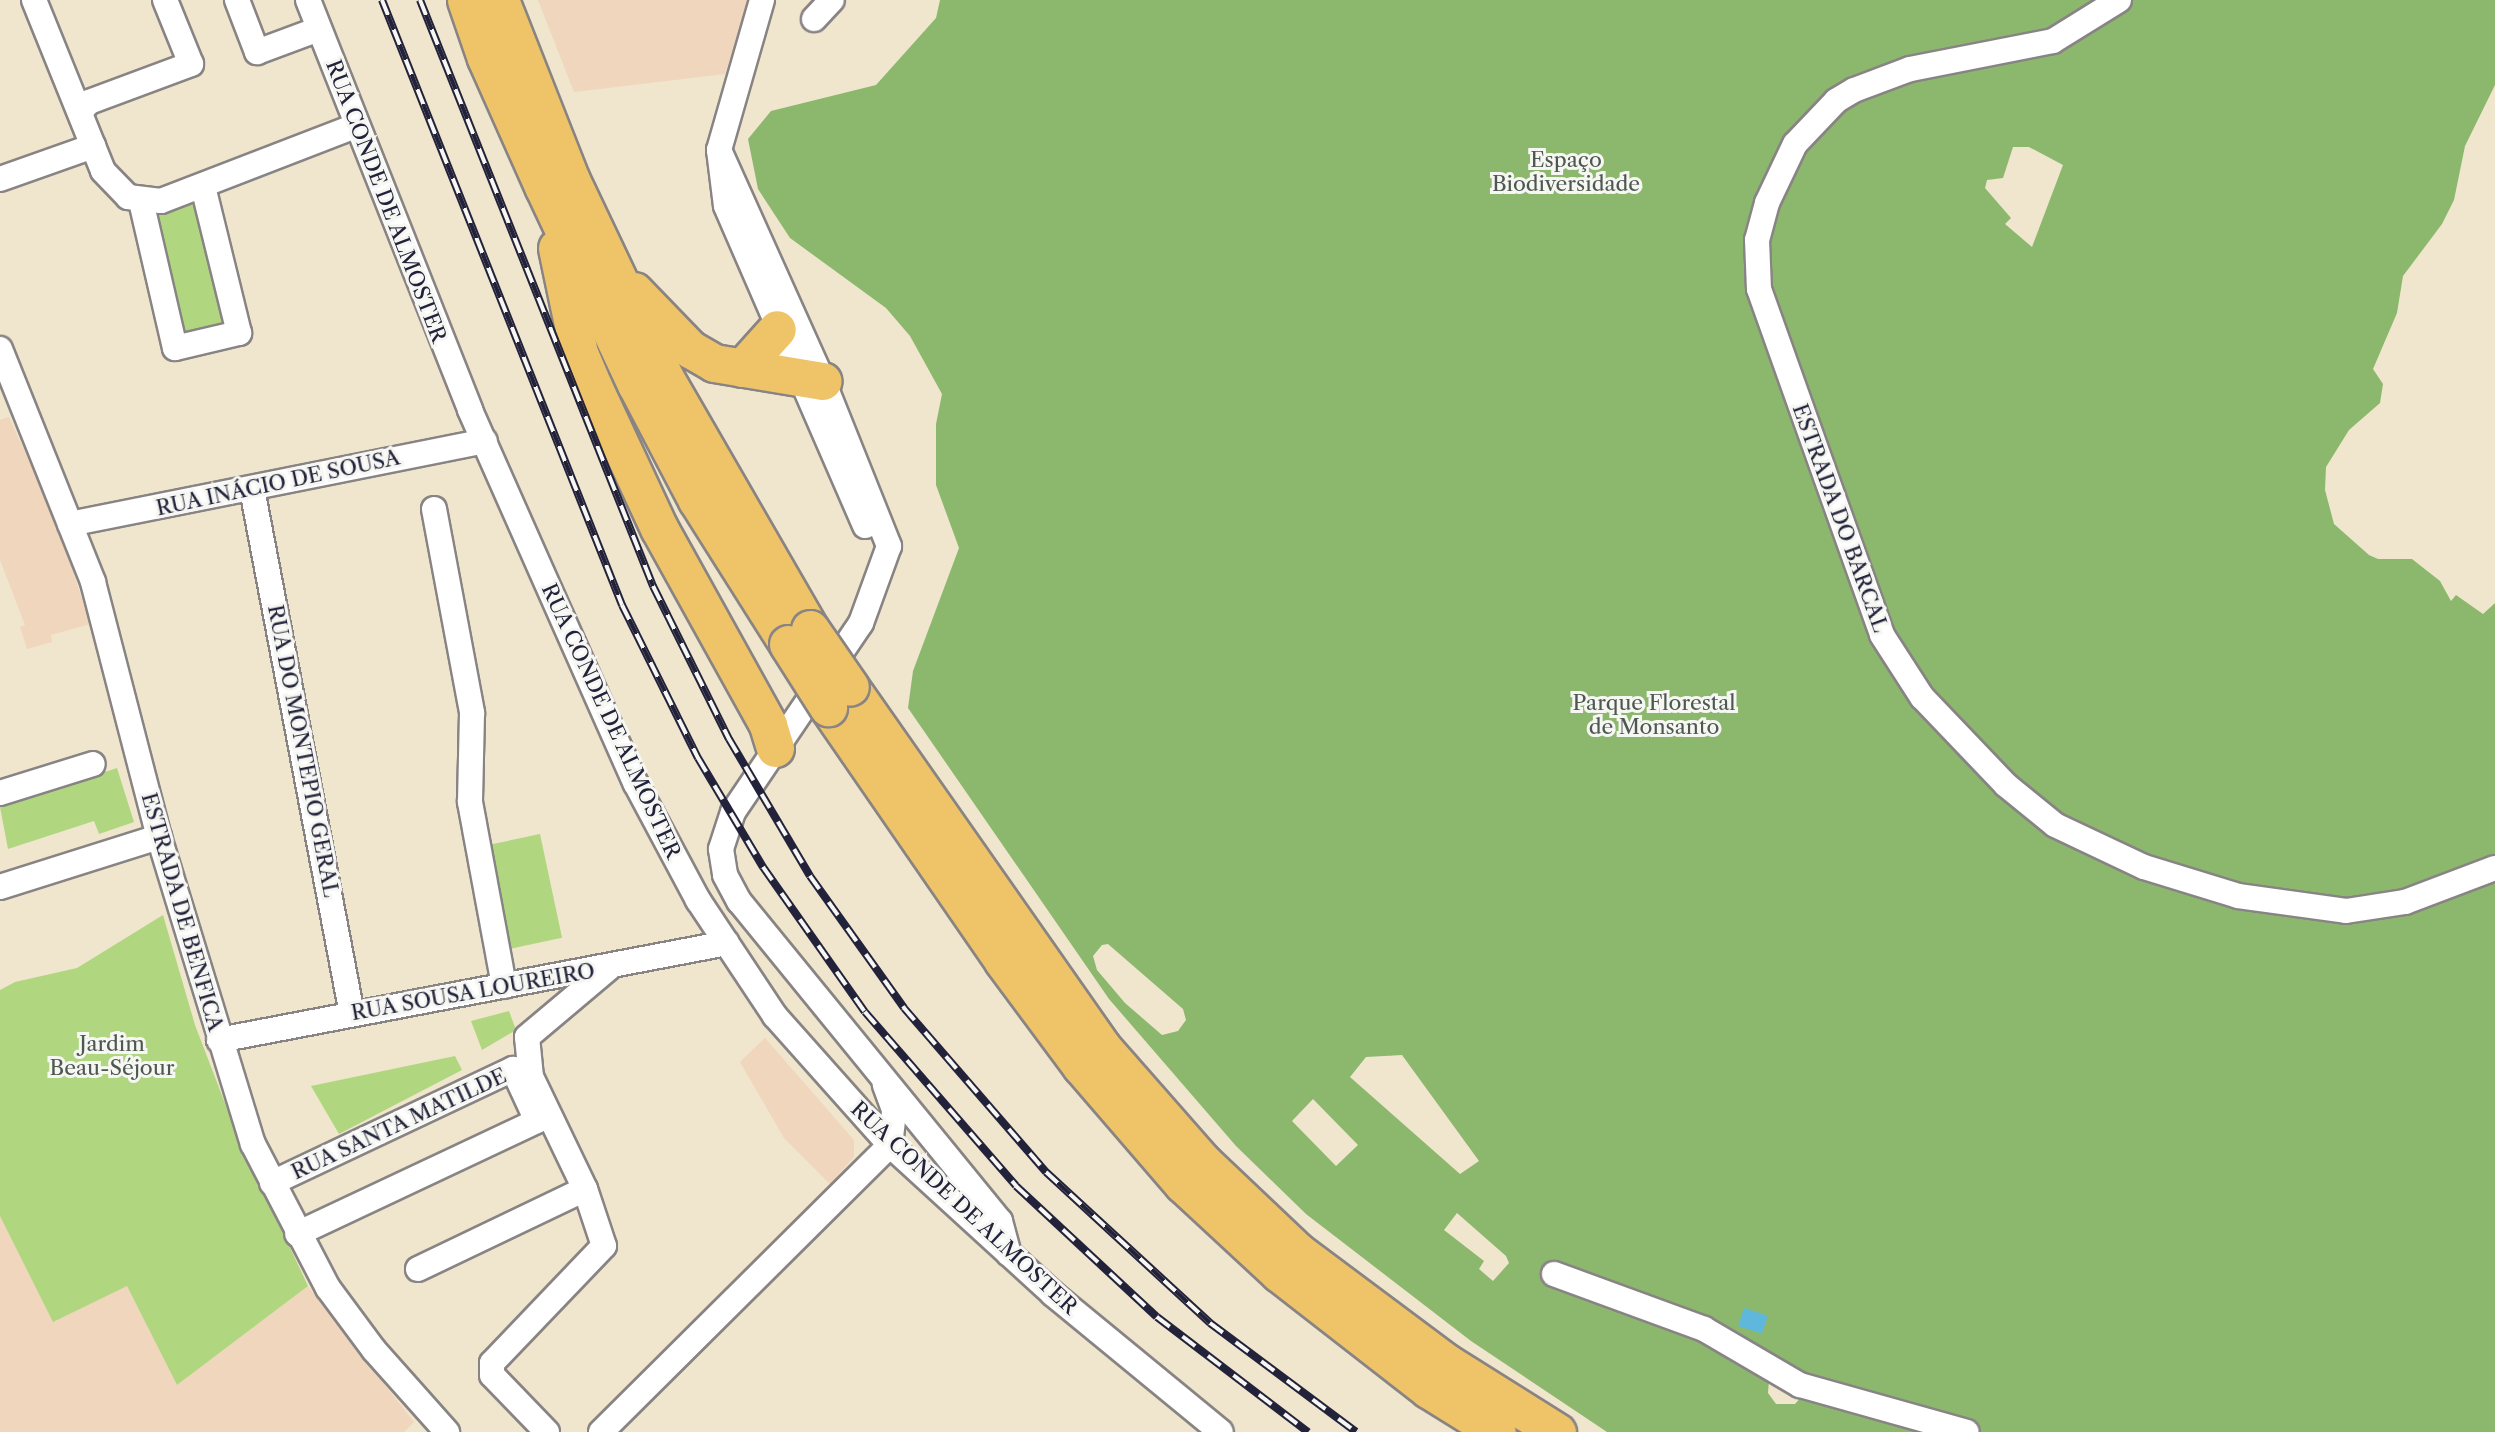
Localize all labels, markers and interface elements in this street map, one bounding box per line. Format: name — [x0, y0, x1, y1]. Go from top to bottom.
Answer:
street label: RUA CONDE DE ALMOSTER — [320, 55, 452, 347]
park label: Espaço Biodiversidade — [1492, 147, 1640, 197]
street label: ESTRADA DO BARCAL — [1787, 400, 1893, 636]
street label: RUA INÁCIO DE SOUSA — [153, 445, 403, 521]
street label: RUA CONDE DE ALMOSTER — [536, 579, 686, 863]
street label: RUA DO MONTEPIO GERAL — [262, 602, 344, 900]
park label: Parque Florestal de Monsanto — [1573, 690, 1735, 740]
street label: ESTRADA DE BENFICA — [136, 790, 228, 1034]
street label: RUA SOUSA LOUREIRO — [348, 958, 598, 1026]
park label: Jardim Beau-Séjour — [50, 1031, 174, 1081]
street label: RUA SANTA MATILDE — [287, 1063, 511, 1185]
street label: RUA CONDE DE ALMOSTER — [845, 1096, 1083, 1320]

